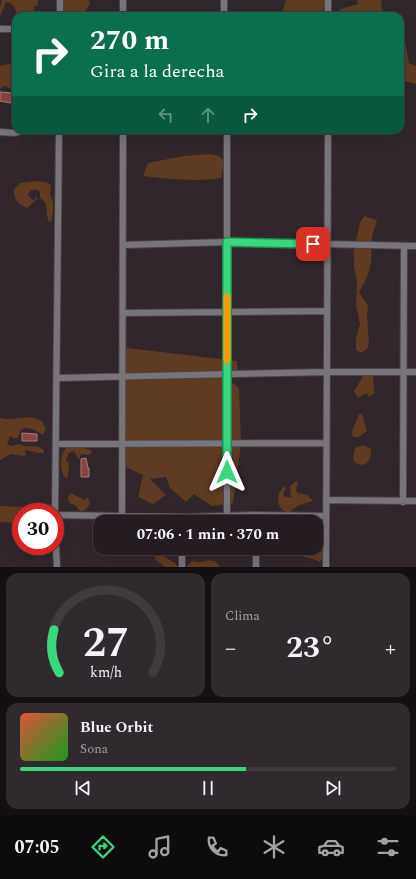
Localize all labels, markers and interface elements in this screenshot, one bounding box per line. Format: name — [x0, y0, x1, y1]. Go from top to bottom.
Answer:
text: 270 m — [90, 19, 169, 62]
icon: right — [24, 28, 76, 80]
text: Gira a la derecha — [90, 58, 224, 85]
icon: left — [155, 104, 177, 126]
icon: ahead — [197, 104, 219, 126]
icon: right — [239, 104, 261, 126]
pin — [296, 227, 330, 261]
icon: arrive — [302, 233, 324, 255]
position arrow — [206, 451, 248, 493]
speed limit sign: 30 — [12, 503, 64, 555]
text: 07:06 · 1 min · 370 m — [137, 523, 279, 546]
text: Clima — [225, 606, 260, 626]
text: 27 — [82, 612, 129, 675]
text: 23° — [286, 625, 335, 671]
text: − — [225, 632, 236, 665]
text: + — [385, 632, 396, 665]
text: km/h — [89, 662, 122, 684]
text: Blue Orbit — [80, 716, 153, 739]
text: Sona — [80, 739, 108, 759]
icon: previous — [72, 777, 94, 799]
icon: pause — [197, 777, 219, 799]
icon: next — [322, 777, 344, 799]
icon: directions — [89, 833, 117, 861]
icon: music — [146, 833, 174, 861]
icon: phone — [203, 833, 231, 861]
icon: climate — [260, 833, 288, 861]
icon: car — [317, 833, 345, 861]
icon: filters — [374, 833, 402, 861]
text: 07:05 — [14, 834, 60, 861]

